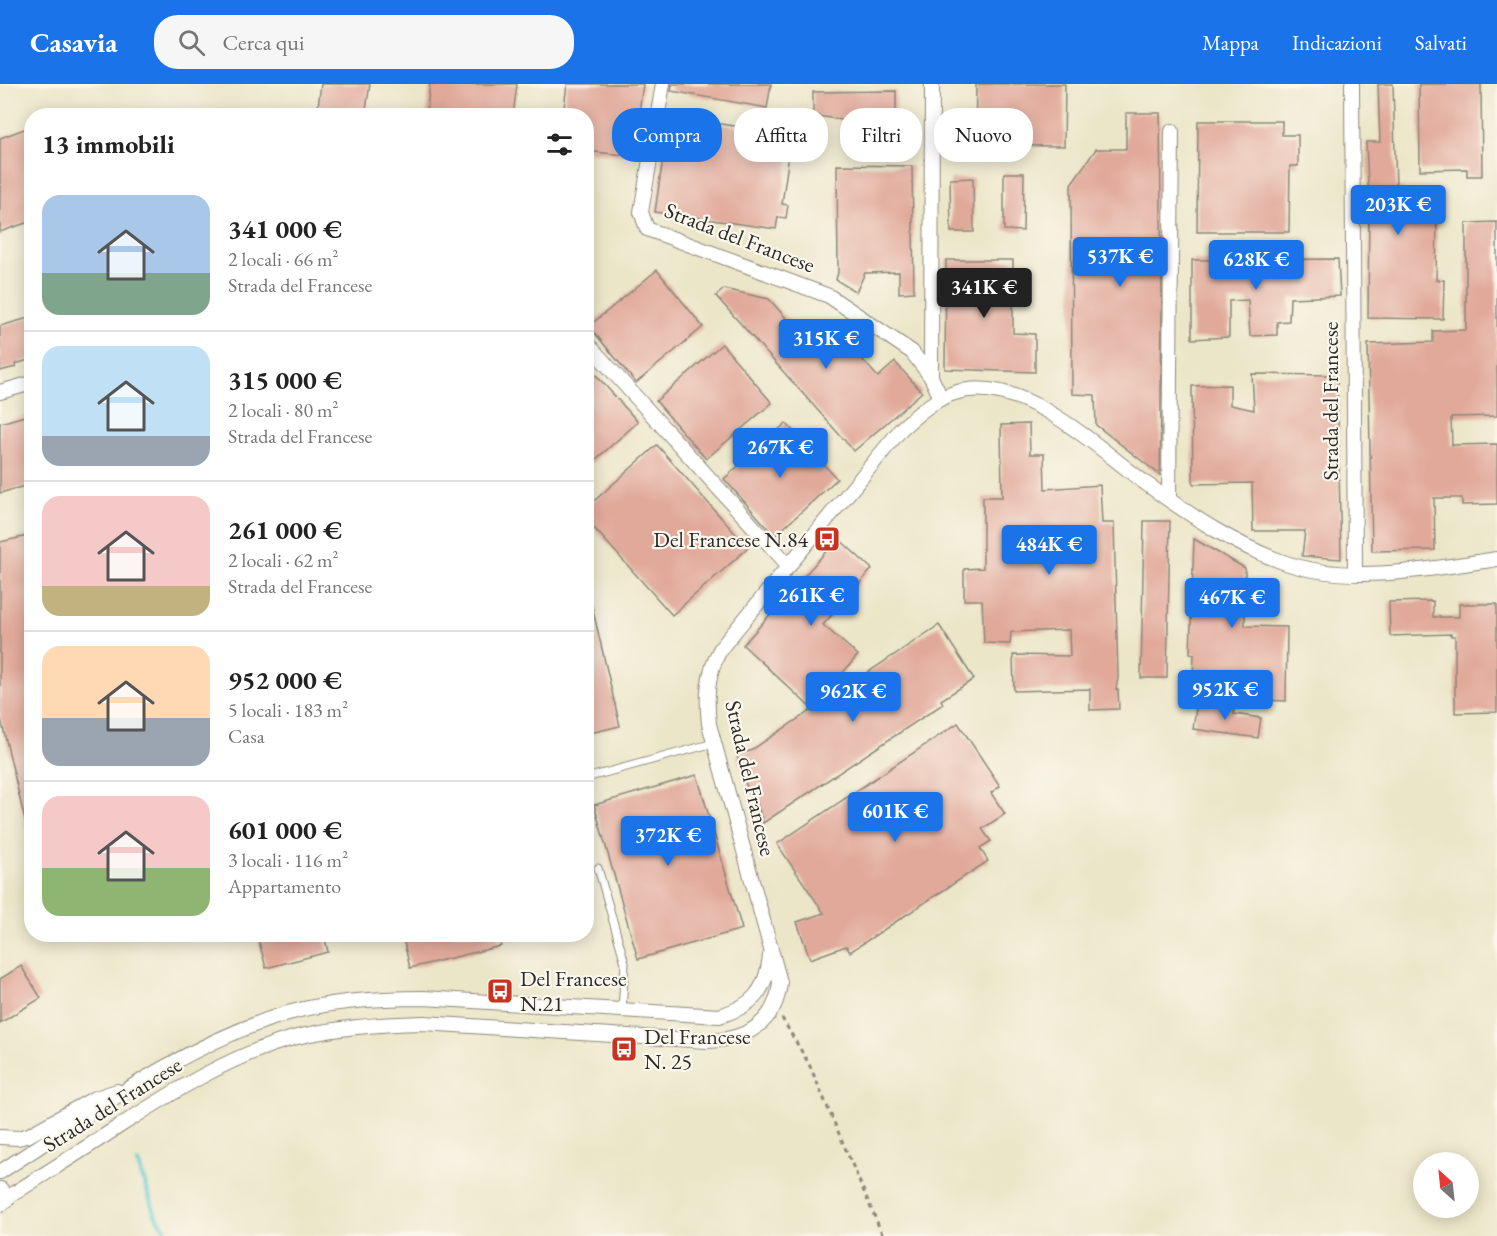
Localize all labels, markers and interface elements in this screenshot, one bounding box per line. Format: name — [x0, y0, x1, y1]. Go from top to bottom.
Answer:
search box — [154, 15, 574, 69]
text: Casavia — [30, 24, 118, 60]
icon: search — [175, 26, 208, 59]
text: Cerca qui — [223, 28, 304, 57]
text: Mappa — [1202, 29, 1259, 56]
text: Indicazioni — [1292, 29, 1382, 56]
text: Salvati — [1415, 29, 1467, 56]
chip: Compra — [612, 108, 722, 162]
chip: Affitta — [734, 108, 828, 162]
chip: Filtri — [840, 108, 922, 162]
chip: Nuovo — [934, 108, 1033, 162]
text: 13 immobili — [42, 127, 175, 161]
icon: filters — [543, 128, 576, 161]
pin: 203K € — [1349, 185, 1447, 236]
text: 203K € — [1365, 191, 1431, 217]
street label: Strada del Francese — [661, 195, 820, 280]
text: 341 000 € — [228, 212, 342, 246]
icon: home — [90, 219, 162, 291]
pin: 537K € — [1071, 237, 1169, 288]
pin: 628K € — [1207, 240, 1305, 291]
text: 537K € — [1087, 243, 1153, 269]
text: 2 locali · 66 m² — [228, 246, 339, 272]
text: 628K € — [1223, 246, 1289, 272]
pin: 341K € — [935, 268, 1033, 319]
text: Strada del Francese — [228, 272, 372, 298]
text: 341K € — [951, 274, 1017, 300]
pin: 315K € — [777, 319, 875, 370]
street label: Strada del Francese — [1316, 321, 1345, 480]
text: 315K € — [793, 325, 859, 351]
text: 315 000 € — [228, 363, 342, 397]
icon: home — [90, 370, 162, 442]
text: 2 locali · 80 m² — [228, 397, 339, 423]
text: Strada del Francese — [228, 423, 372, 449]
pin: 267K € — [731, 428, 829, 479]
text: 267K € — [747, 434, 813, 460]
text: 261 000 € — [228, 513, 342, 547]
icon: home — [90, 520, 162, 592]
bus stop icon: Del Francese N.84 — [812, 524, 842, 554]
place label: Del Francese N.84 — [653, 525, 808, 554]
pin: 484K € — [1000, 525, 1098, 576]
text: 484K € — [1016, 531, 1082, 557]
text: 2 locali · 62 m² — [228, 547, 339, 573]
text: Strada del Francese — [228, 573, 372, 599]
pin: 261K € — [762, 576, 860, 627]
pin: 467K € — [1183, 578, 1281, 629]
text: 261K € — [778, 582, 844, 608]
text: 467K € — [1199, 584, 1265, 610]
text: 952 000 € — [228, 663, 342, 697]
icon: home — [90, 670, 162, 742]
pin: 952K € — [1176, 670, 1274, 721]
pin: 962K € — [804, 672, 902, 723]
text: 952K € — [1192, 676, 1258, 702]
text: 962K € — [820, 678, 886, 704]
text: 5 locali · 183 m² — [228, 697, 348, 723]
street label: Strada del Francese — [719, 698, 783, 859]
text: Casa — [228, 723, 265, 749]
pin: 601K € — [846, 792, 944, 843]
text: 601K € — [862, 798, 928, 824]
text: 601 000 € — [228, 813, 342, 847]
pin: 372K € — [619, 816, 717, 867]
icon: home — [90, 820, 162, 892]
text: 372K € — [635, 822, 701, 848]
text: 3 locali · 116 m² — [228, 847, 348, 873]
text: Appartamento — [228, 873, 341, 899]
place label: Del Francese N.21 — [520, 964, 627, 1018]
bus stop icon: Del Francese N.21 — [485, 976, 515, 1006]
place label: Del Francese N. 25 — [644, 1022, 751, 1076]
bus stop icon: Del Francese N. 25 — [609, 1034, 639, 1064]
street label: Strada del Francese — [37, 1050, 188, 1159]
north arrow — [1413, 1152, 1479, 1218]
map controls — [1413, 1152, 1479, 1218]

